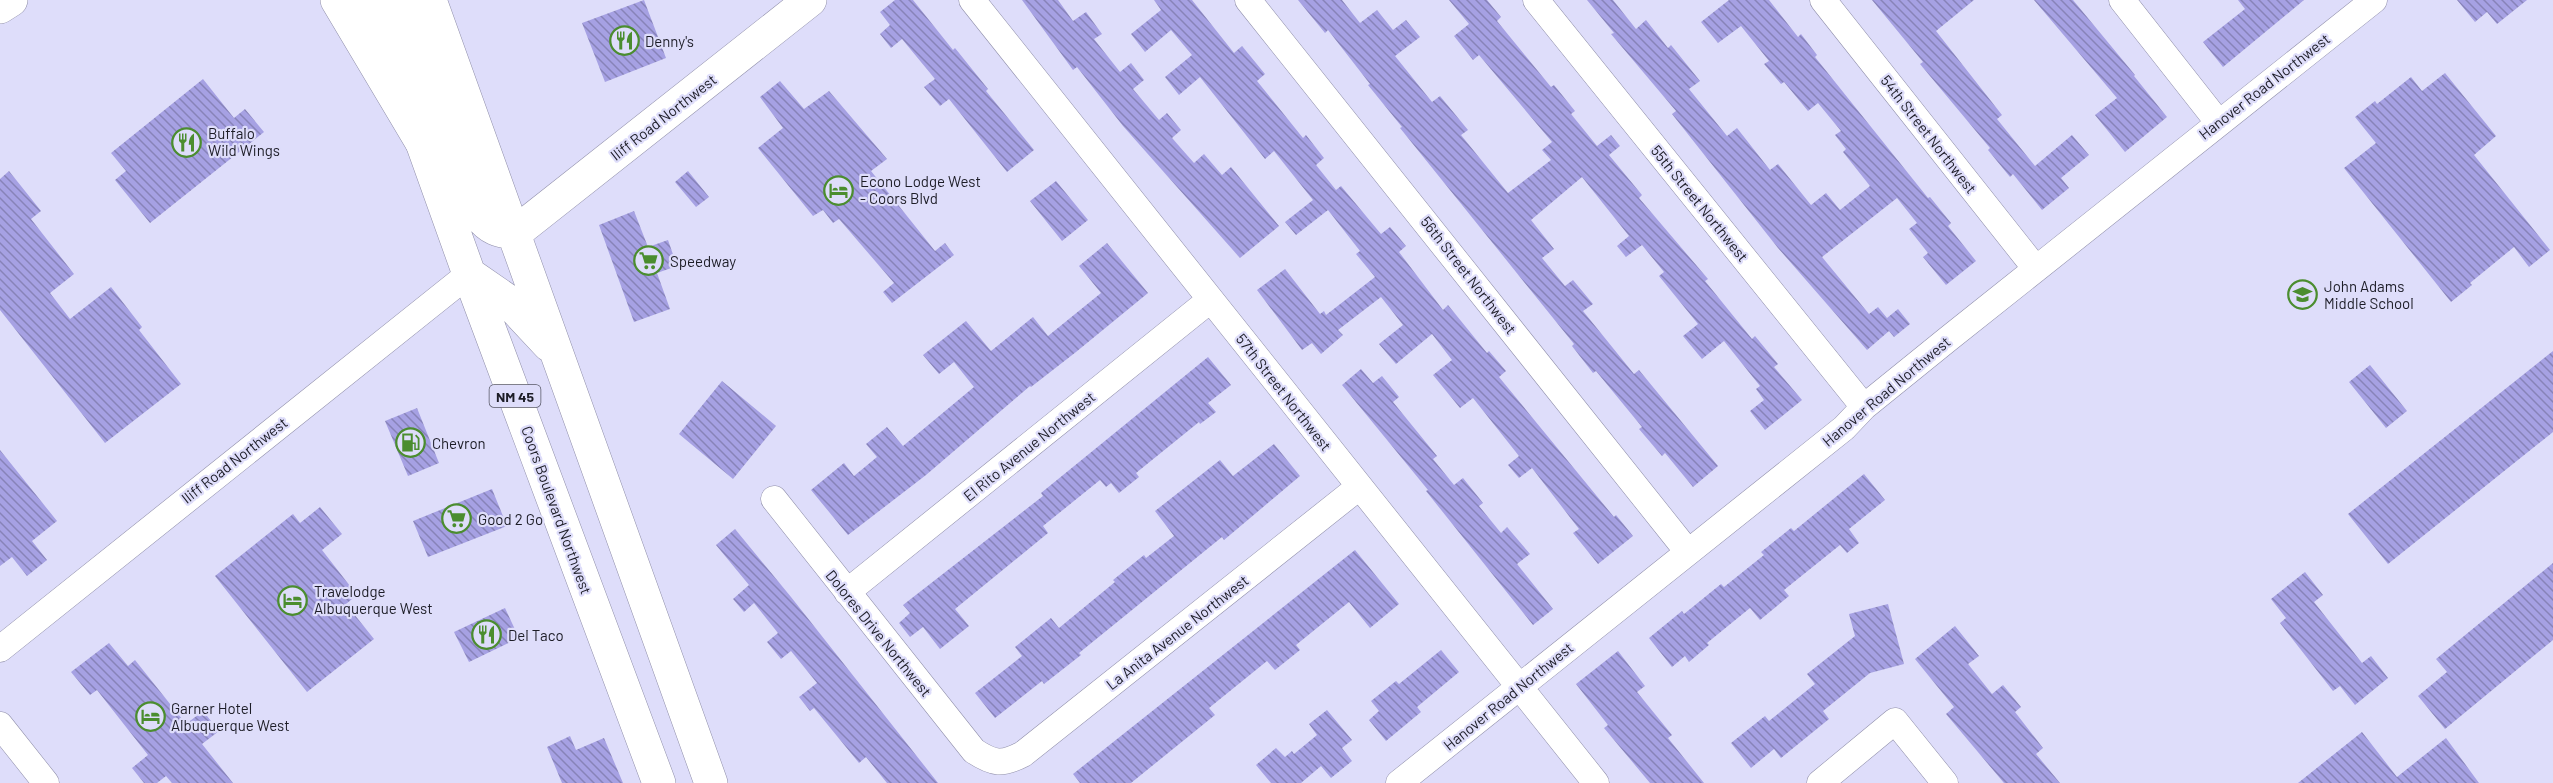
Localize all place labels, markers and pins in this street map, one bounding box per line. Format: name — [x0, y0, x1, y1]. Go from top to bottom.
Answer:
restaurant icon: Denny's — [608, 25, 640, 57]
place label: Denny's — [645, 32, 694, 50]
place label: Buffalo Wild Wings — [208, 124, 280, 159]
restaurant icon: Buffalo Wild Wings — [171, 126, 203, 158]
place label: Econo Lodge West - Coors Blvd — [860, 172, 981, 207]
hotel icon: Econo Lodge West - Coors Blvd — [823, 174, 855, 206]
supermarket icon: Speedway — [633, 245, 665, 277]
place label: Speedway — [670, 252, 736, 270]
place label: John Adams Middle School — [2324, 277, 2414, 312]
school or university icon: John Adams Middle School — [2287, 279, 2319, 311]
fuel station icon: Chevron — [395, 427, 427, 459]
place label: Chevron — [432, 434, 486, 452]
supermarket icon: Good 2 Go — [441, 503, 473, 535]
place label: Good 2 Go — [478, 510, 543, 528]
place label: Travelodge Albuquerque West — [314, 582, 433, 617]
hotel icon: Travelodge Albuquerque West — [277, 584, 309, 616]
restaurant icon: Del Taco — [471, 619, 503, 651]
place label: Del Taco — [508, 626, 564, 644]
place label: Garner Hotel Albuquerque West — [171, 699, 290, 734]
hotel icon: Garner Hotel Albuquerque West — [134, 701, 166, 733]

